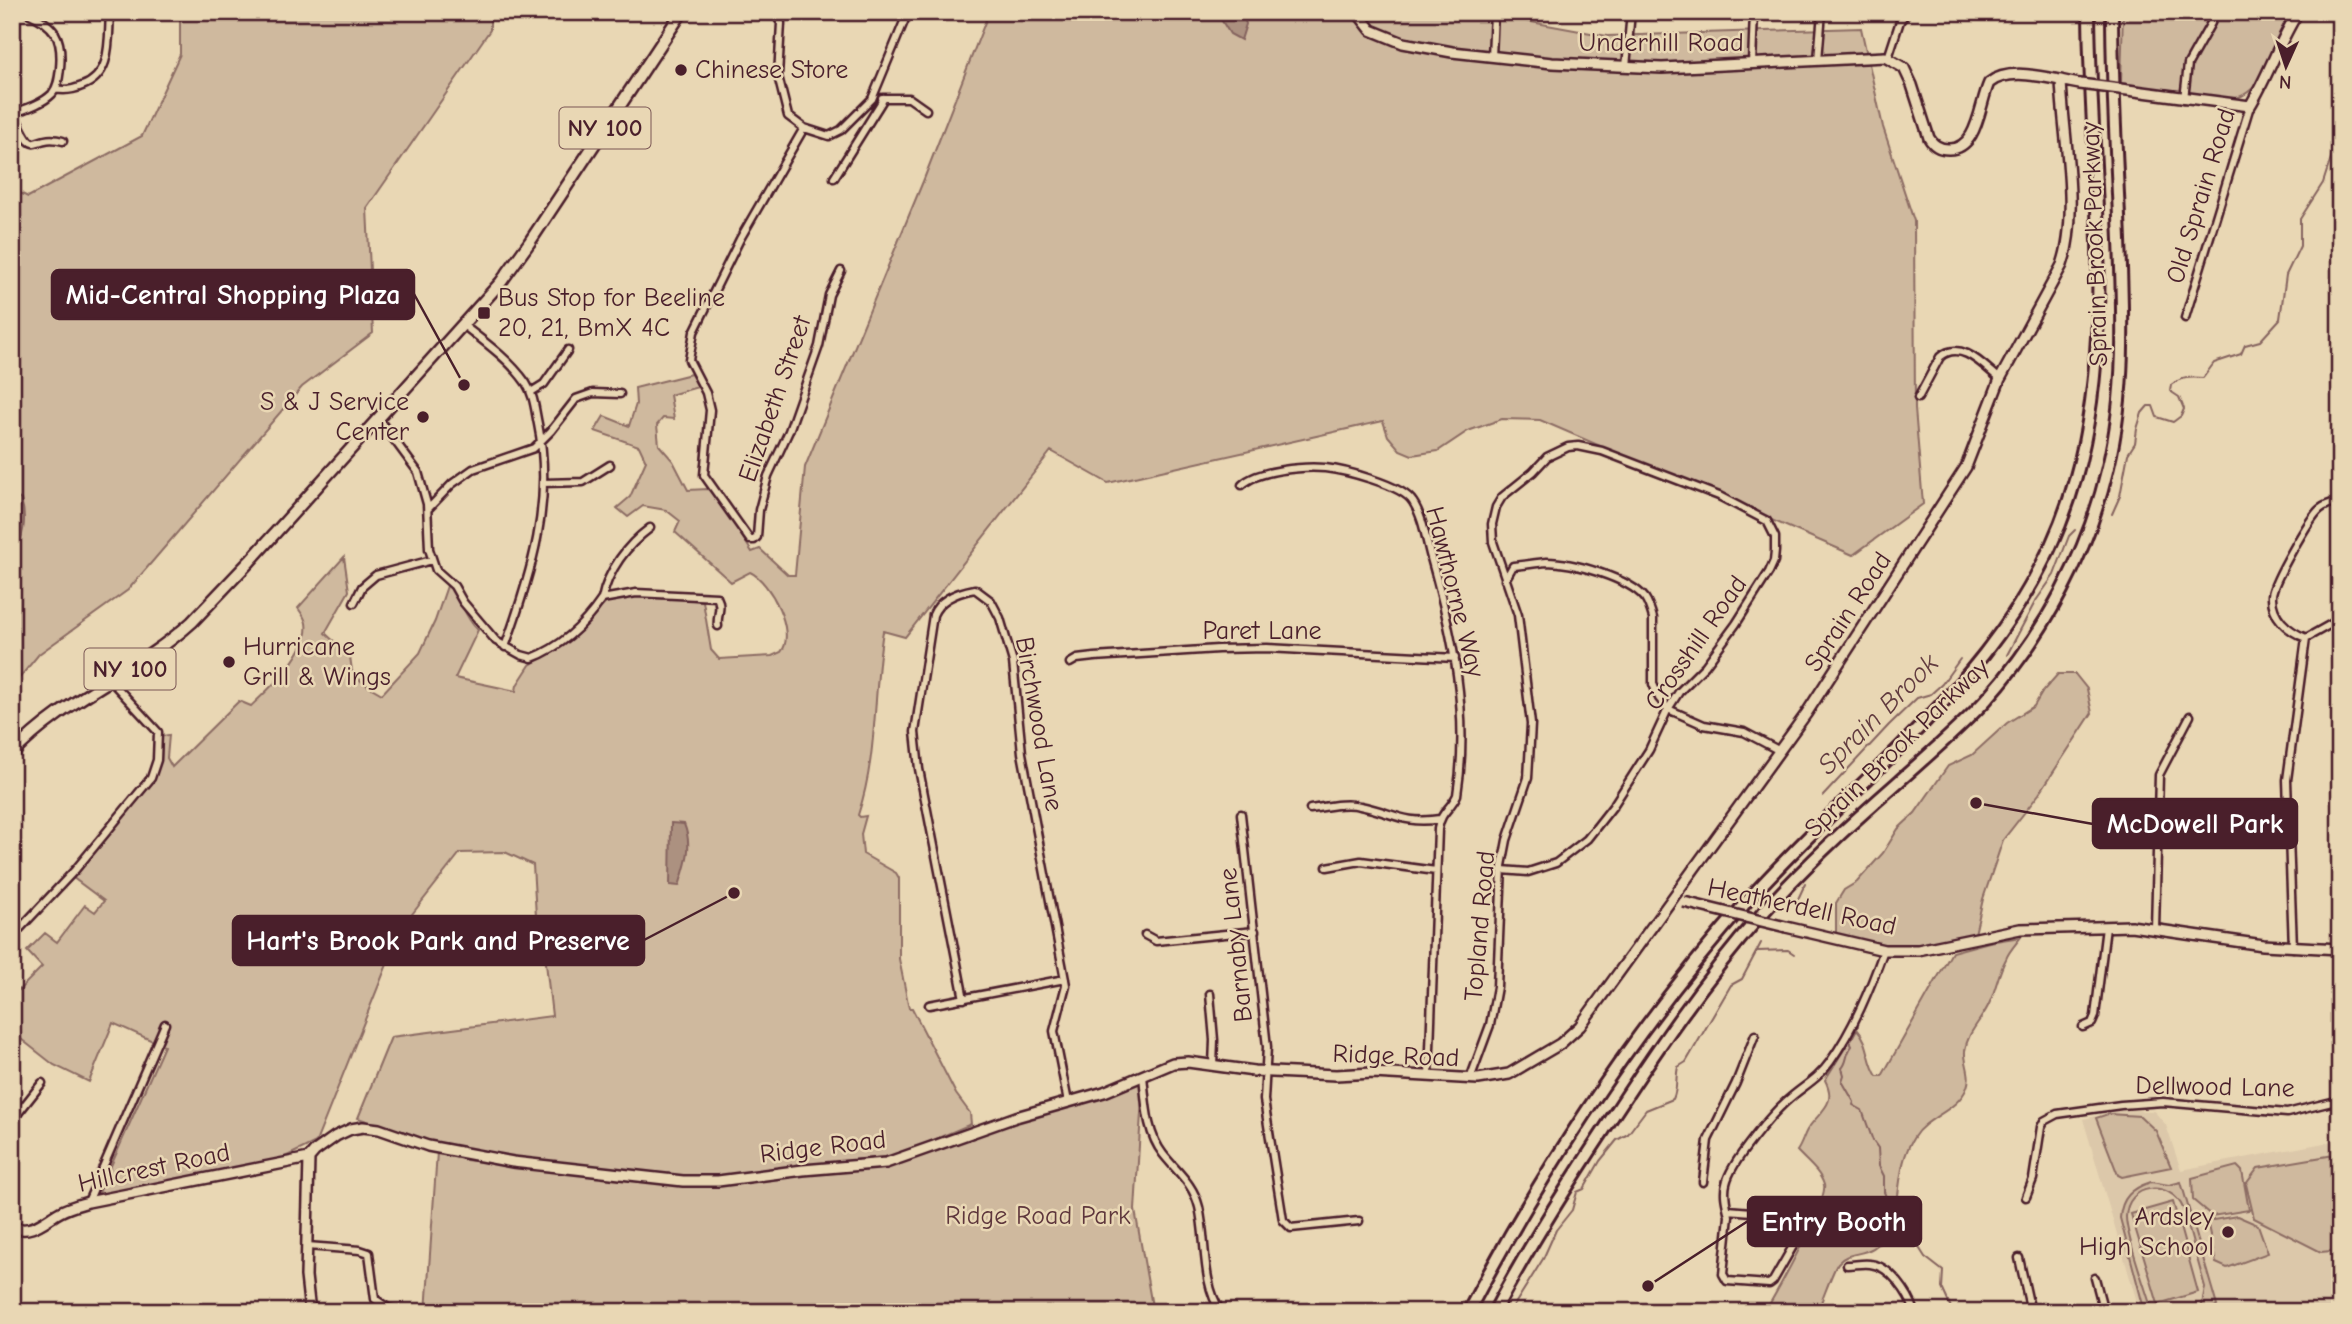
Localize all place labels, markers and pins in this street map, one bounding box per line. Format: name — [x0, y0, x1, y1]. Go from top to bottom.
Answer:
place label: Chinese Store — [695, 55, 848, 85]
marker: Chinese Store — [673, 62, 689, 78]
callout: Mid-Central Shopping Plaza — [52, 270, 414, 319]
place label: Bus Stop for Beeline 20, 21, BmX 4C — [498, 283, 725, 343]
marker: Bus Stop for Beeline 20, 21, BmX 4C — [476, 305, 492, 321]
place label: S & J Service Center — [260, 387, 410, 447]
marker: S & J Service Center — [415, 409, 431, 425]
place label: Hurricane Grill & Wings — [243, 632, 391, 692]
marker: Hurricane Grill & Wings — [221, 654, 237, 670]
callout: McDowell Park — [2093, 799, 2297, 848]
callout: Hart's Brook Park and Preserve — [233, 916, 644, 965]
callout: Entry Booth — [1748, 1197, 1921, 1246]
place label: Ardsley High School — [2079, 1202, 2214, 1262]
marker: Ardsley High School — [2220, 1224, 2236, 1240]

